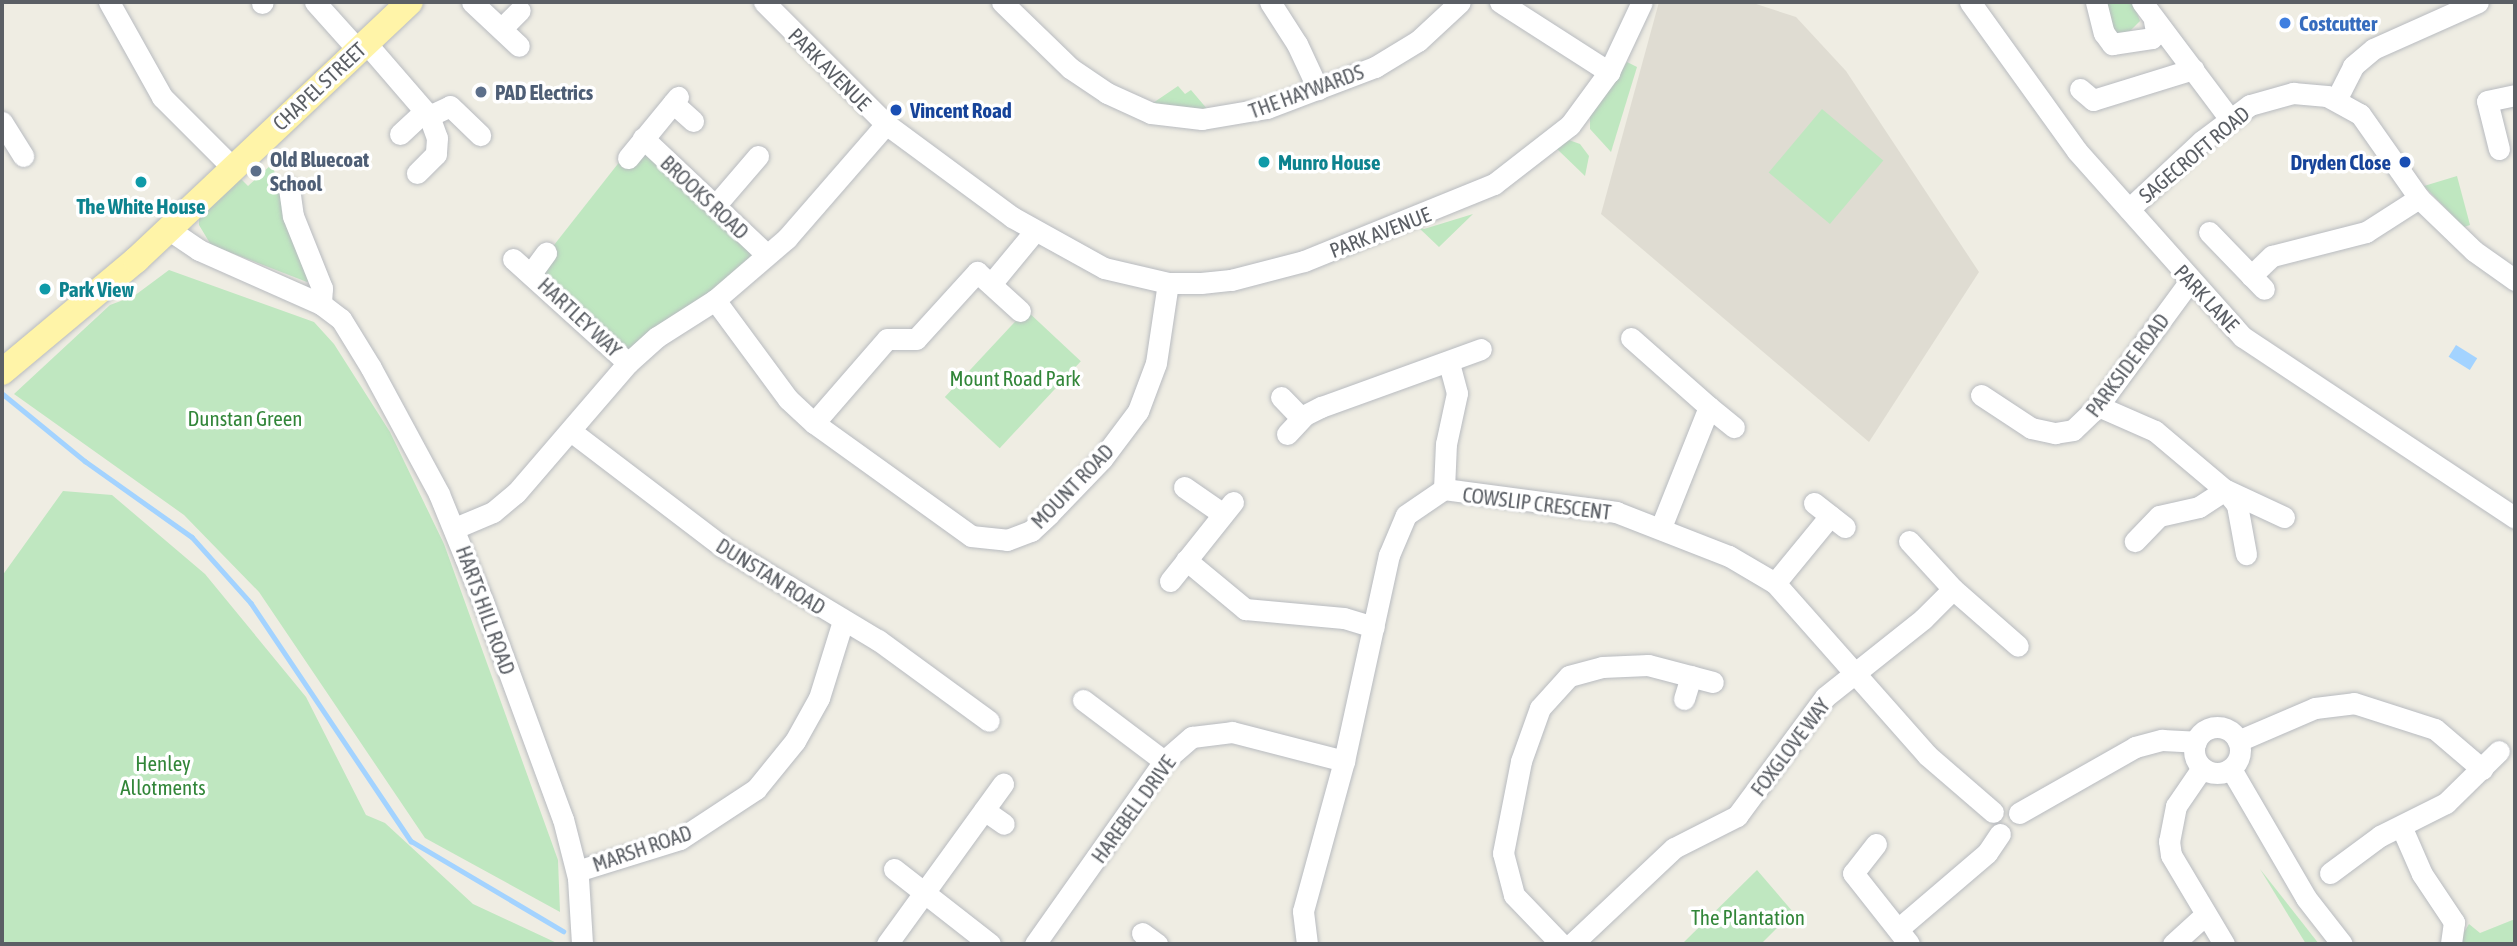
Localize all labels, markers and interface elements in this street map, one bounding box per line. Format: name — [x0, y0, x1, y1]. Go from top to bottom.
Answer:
place label: Costcutter — [2299, 10, 2377, 36]
marker: Costcutter — [2277, 15, 2293, 31]
street label: PARK AVENUE — [784, 23, 876, 115]
street label: CHAPEL STREET — [267, 37, 371, 135]
street label: THE HAYWARDS — [1245, 59, 1367, 123]
place label: PAD Electrics — [495, 79, 593, 105]
marker: PAD Electrics — [473, 84, 489, 100]
place label: Vincent Road — [910, 97, 1012, 123]
street label: SAGECROFT ROAD — [2134, 101, 2254, 207]
marker: Vincent Road — [888, 102, 904, 118]
place label: Old Bluecoat School — [270, 146, 369, 196]
place label: Munro House — [1278, 149, 1381, 175]
place label: Dryden Close — [2290, 149, 2391, 175]
street label: BROOKS ROAD — [656, 150, 754, 244]
marker: Munro House — [1256, 154, 1272, 170]
marker: Dryden Close — [2397, 154, 2413, 170]
marker: Old Bluecoat School — [248, 163, 264, 179]
marker: The White House — [133, 174, 149, 190]
place label: The White House — [76, 193, 206, 219]
street label: PARK AVENUE — [1326, 201, 1434, 263]
street label: PARK LANE — [2169, 259, 2245, 337]
street label: HARTLEY WAY — [533, 272, 627, 362]
place label: Park View — [59, 276, 134, 302]
marker: Park View — [37, 281, 53, 297]
street label: PARKSIDE ROAD — [2080, 308, 2174, 422]
park label: Mount Road Park — [949, 365, 1081, 391]
park label: Dunstan Green — [188, 405, 302, 431]
street label: MOUNT ROAD — [1025, 438, 1119, 534]
street label: COWSLIP CRESCENT — [1461, 481, 1613, 525]
street label: DUNSTAN ROAD — [712, 532, 830, 620]
street label: HARTS HILL ROAD — [451, 542, 521, 678]
street label: FOXGLOVE WAY — [1745, 693, 1835, 801]
park label: Henley Allotments — [120, 750, 206, 800]
street label: HAREBELL DRIVE — [1086, 750, 1180, 868]
street label: MARSH ROAD — [589, 819, 695, 877]
park label: The Plantation — [1691, 904, 1805, 930]

